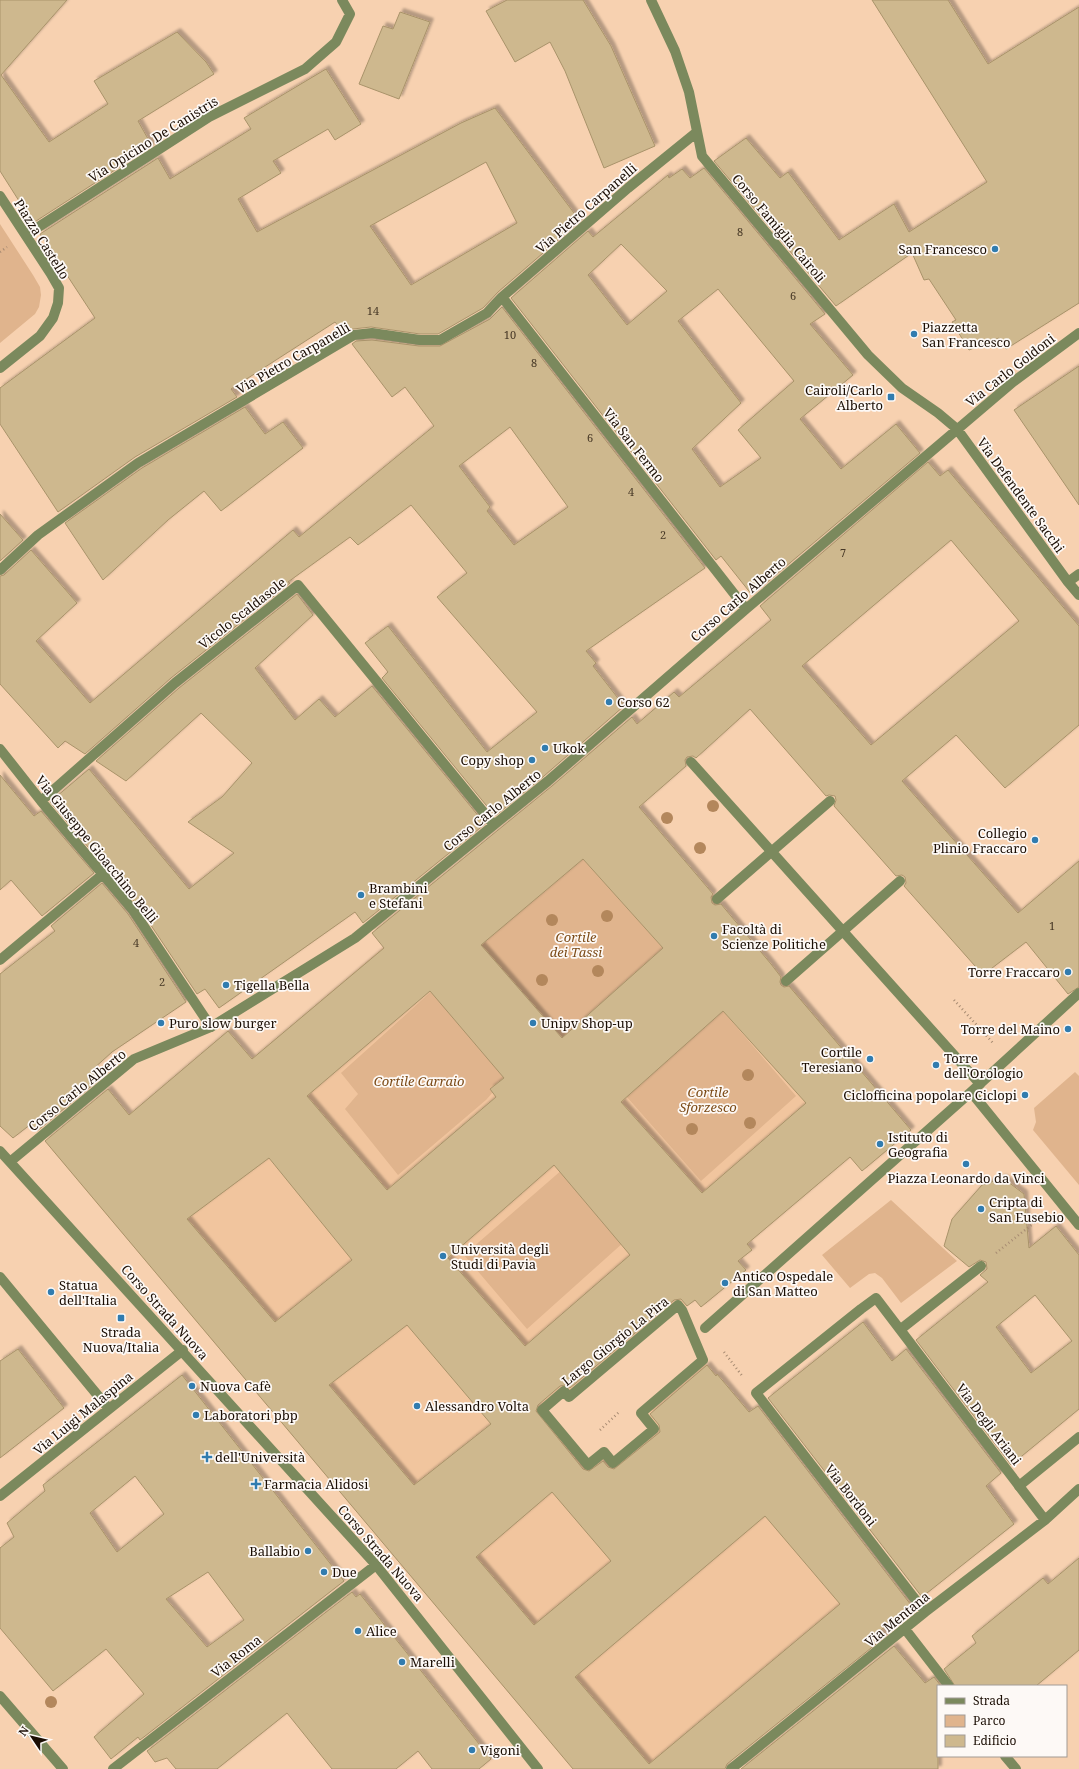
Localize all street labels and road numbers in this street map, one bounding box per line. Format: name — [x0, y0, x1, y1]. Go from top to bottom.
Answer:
street label: Via Opicino De Canistris — [85, 92, 221, 186]
street label: Via Pietro Carpanelli — [532, 159, 640, 257]
street label: Corso Famiglia Cairoli — [728, 170, 830, 286]
street label: Piazza Castello — [10, 195, 74, 283]
street label: Via Pietro Carpanelli — [233, 318, 353, 398]
street label: Via Carlo Goldoni — [962, 329, 1058, 411]
street label: Via San Fermo — [599, 404, 669, 486]
street label: Via Defendente Sacchi — [973, 434, 1069, 556]
street label: Corso Carlo Alberto — [686, 553, 790, 645]
street label: Vicolo Scaldasole — [195, 573, 289, 653]
street label: Corso Carlo Alberto — [439, 765, 545, 855]
street label: Via Giuseppe Gioacchino Belli — [32, 771, 162, 927]
street label: Corso Carlo Alberto — [24, 1045, 130, 1135]
street label: Corso Strada Nuova — [117, 1261, 213, 1363]
street label: Largo Giorgio La Pira — [558, 1292, 672, 1390]
street label: Via Luigi Malaspina — [29, 1367, 137, 1459]
street label: Via Degli Ariani — [952, 1379, 1026, 1469]
street label: Via Bordoni — [821, 1460, 881, 1530]
street label: Corso Strada Nuova — [334, 1501, 428, 1605]
street label: Via Mentana — [861, 1587, 933, 1651]
street label: Via Roma — [207, 1631, 265, 1681]

